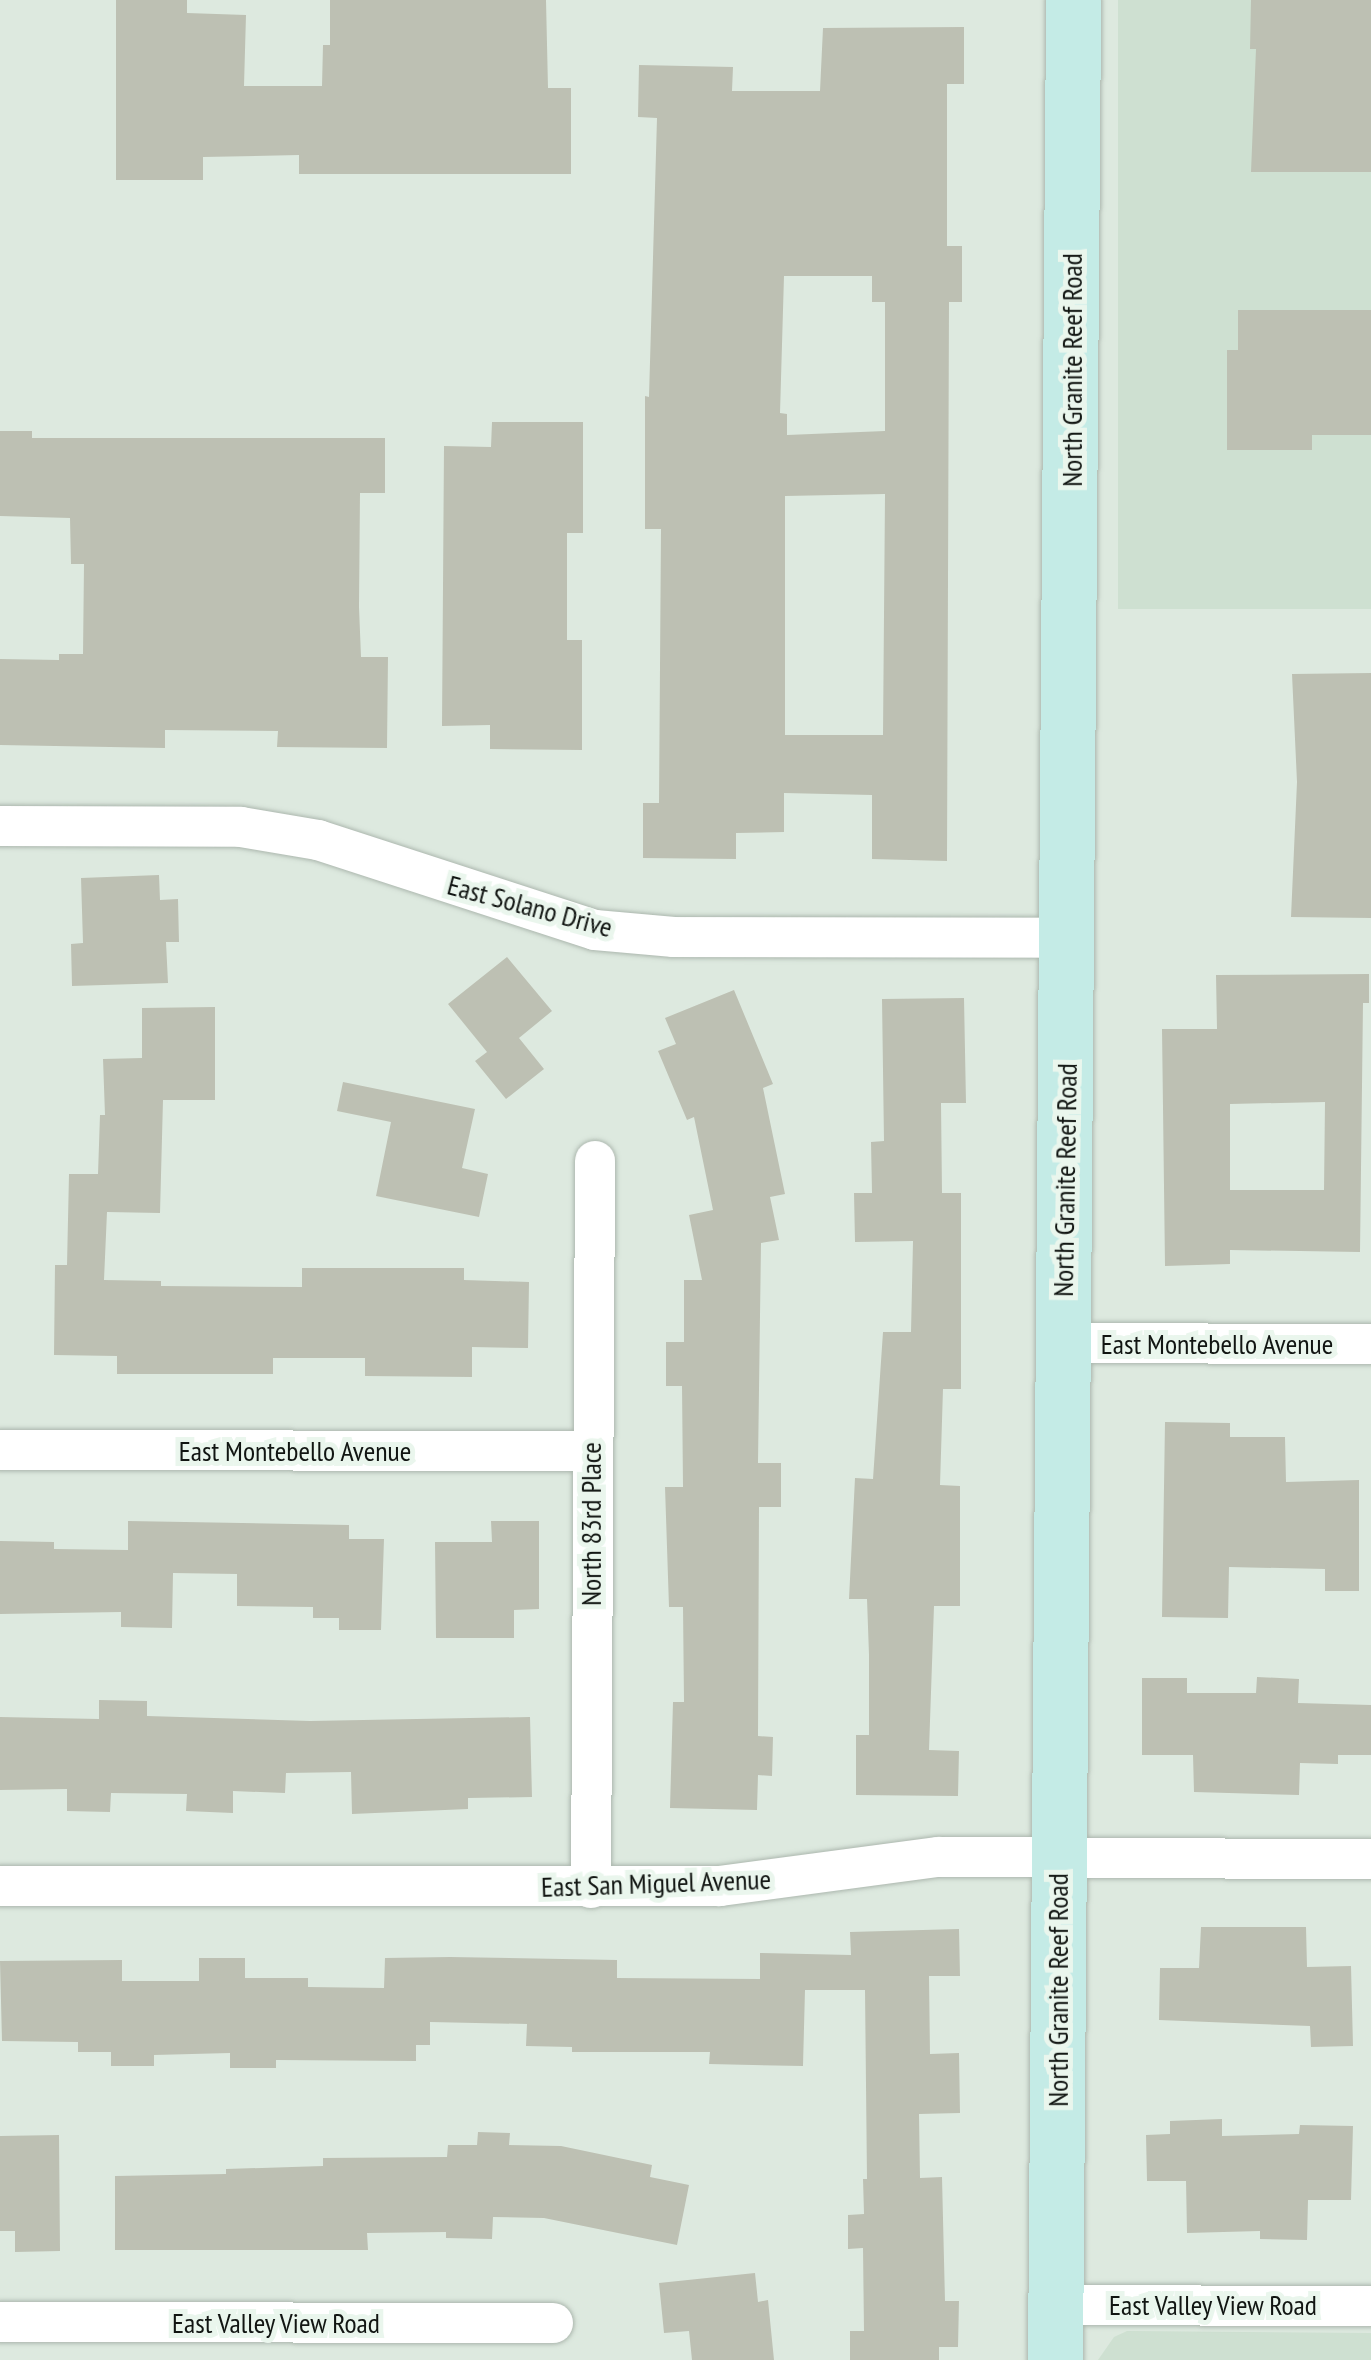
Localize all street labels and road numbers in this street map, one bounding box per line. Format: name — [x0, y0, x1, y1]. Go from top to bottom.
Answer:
street label: North Granite Reef Road — [1055, 253, 1089, 487]
street label: East Solano Drive — [444, 868, 616, 944]
street label: North Granite Reef Road — [1046, 1063, 1084, 1297]
street label: East Montebello Avenue — [1100, 1327, 1334, 1361]
street label: East Montebello Avenue — [178, 1434, 412, 1468]
street label: North 83rd Place — [574, 1442, 608, 1606]
street label: East San Miguel Avenue — [540, 1862, 772, 1904]
street label: North Granite Reef Road — [1041, 1873, 1075, 2107]
street label: East Valley View Road — [1108, 2288, 1318, 2322]
street label: East Valley View Road — [171, 2306, 381, 2340]

